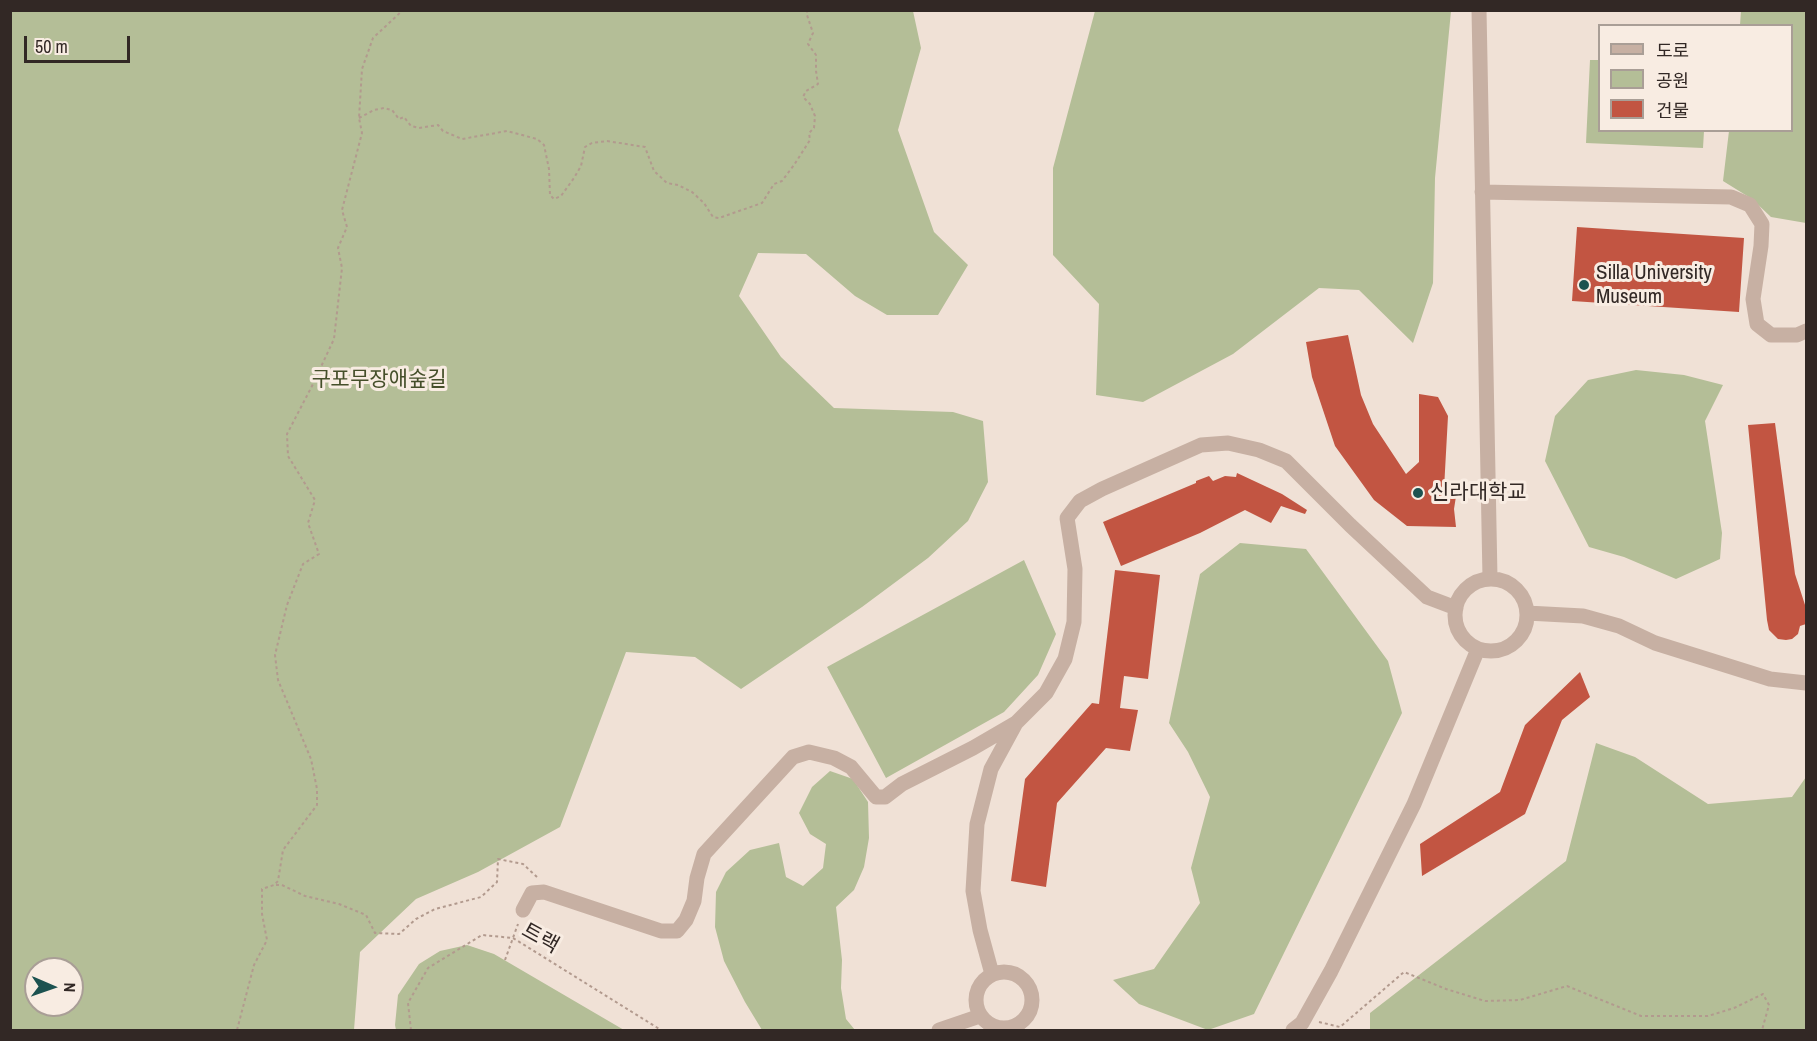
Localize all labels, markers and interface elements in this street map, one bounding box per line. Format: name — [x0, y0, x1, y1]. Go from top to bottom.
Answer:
scale bar — [27, 24, 134, 62]
legend — [1598, 24, 1793, 132]
text: 50 m — [35, 34, 68, 59]
text: 도로 — [1656, 38, 1689, 63]
text: 공원 — [1656, 68, 1689, 93]
text: 건물 — [1656, 98, 1689, 123]
place label: Silla University Museum — [1596, 260, 1712, 310]
marker: Silla University Museum — [1577, 278, 1591, 292]
park label: 구포무장애숲길 — [311, 367, 447, 393]
place label: 신라대학교 — [1430, 480, 1527, 506]
marker: 신라대학교 — [1411, 486, 1425, 500]
street label: 트랙 — [517, 919, 563, 959]
north arrow — [24, 957, 84, 1017]
text: N — [59, 982, 81, 993]

